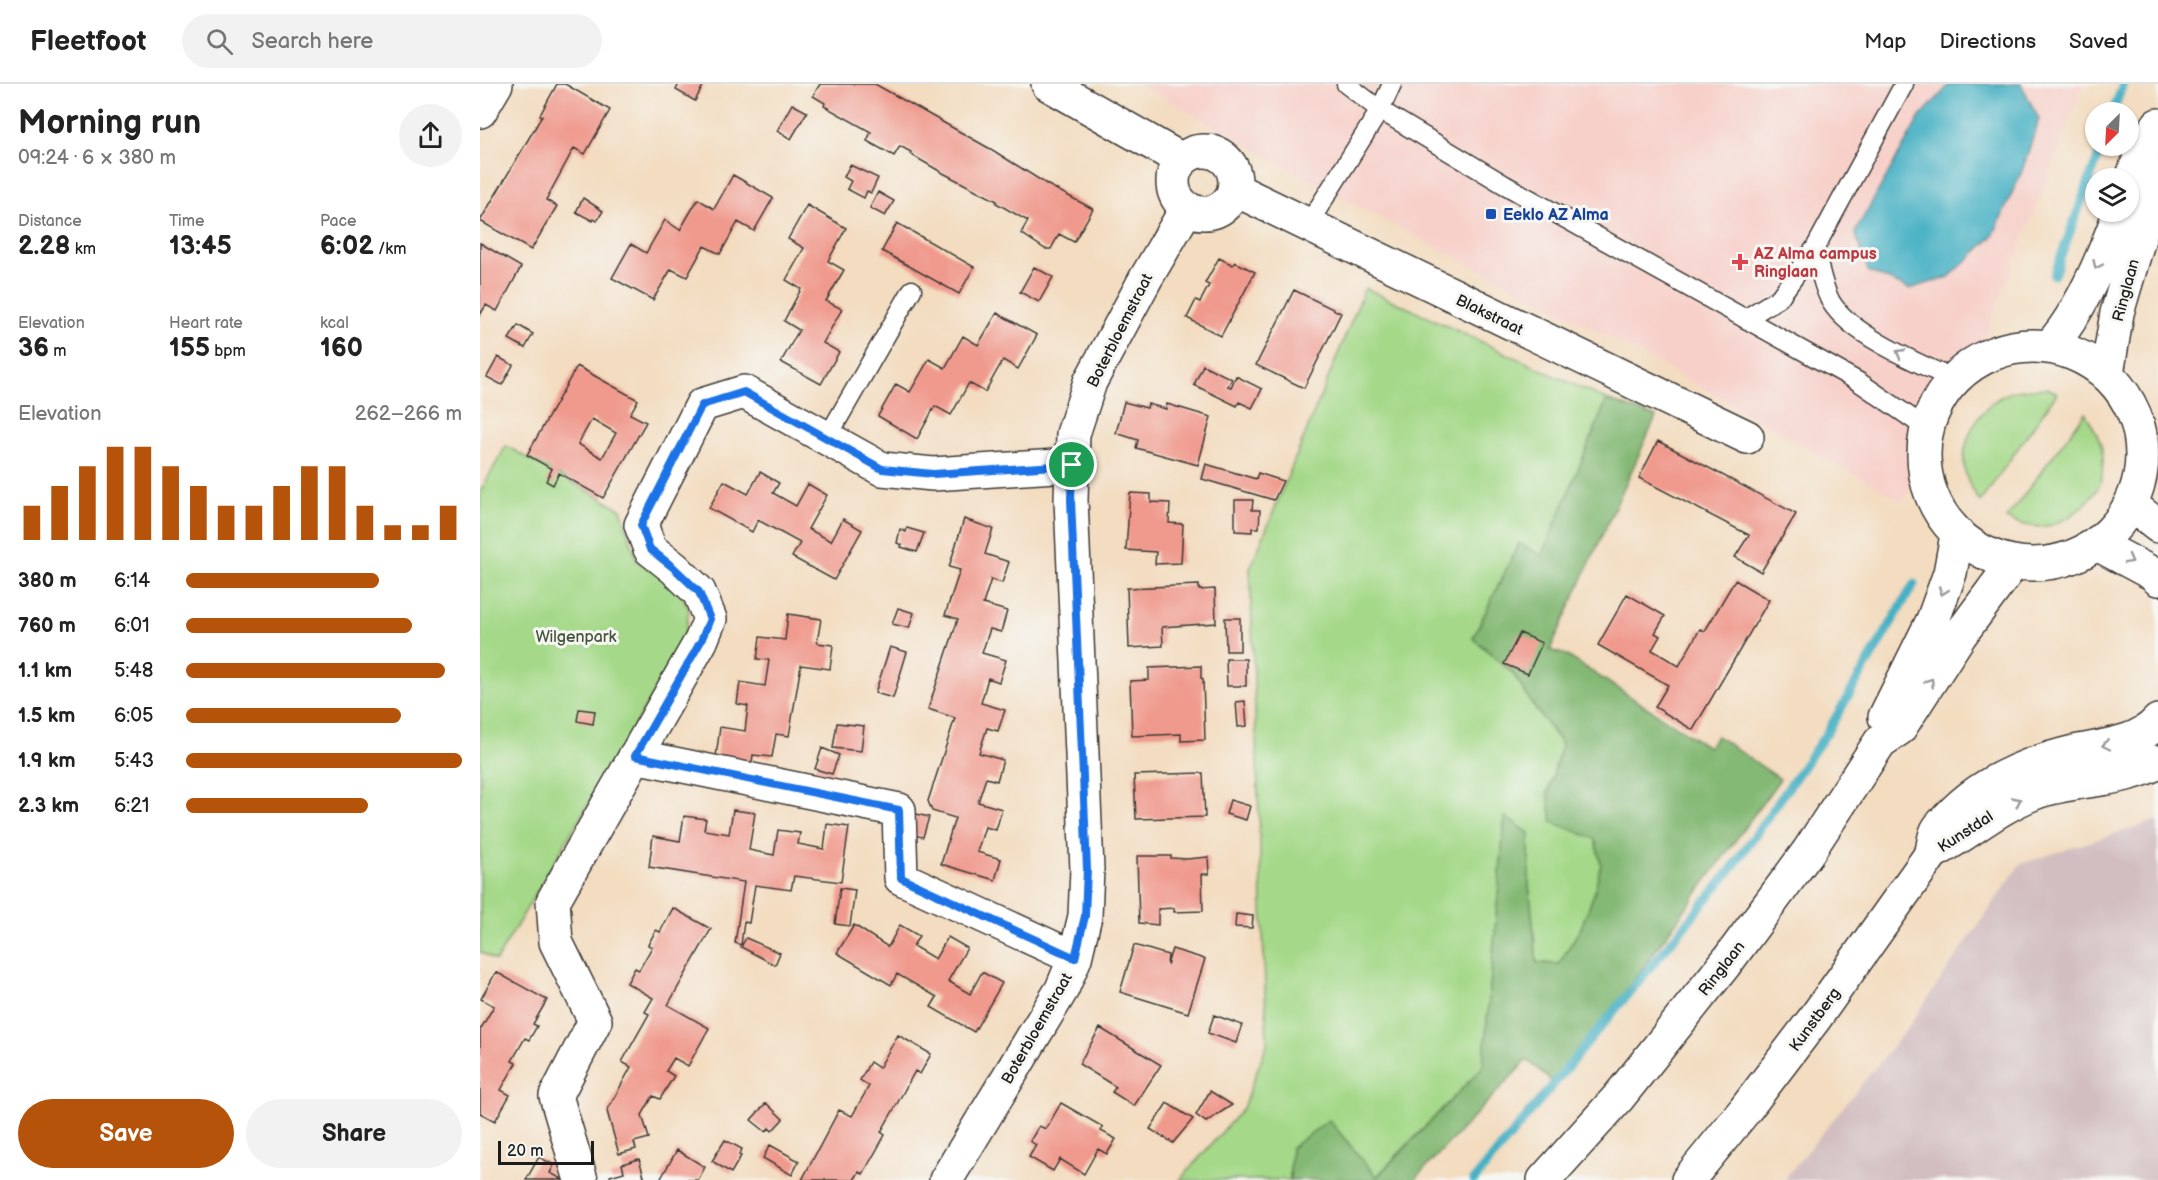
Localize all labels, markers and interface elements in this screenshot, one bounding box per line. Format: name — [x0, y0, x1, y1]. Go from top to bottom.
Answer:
search box — [182, 14, 602, 68]
text: Fleetfoot — [30, 25, 146, 58]
icon: search — [203, 25, 236, 58]
text: Search here — [251, 28, 373, 55]
text: Map — [1864, 29, 1907, 54]
text: Directions — [1940, 29, 2036, 54]
text: Saved — [2069, 29, 2128, 54]
north arrow — [2085, 102, 2139, 156]
map controls — [2085, 102, 2139, 222]
text: Morning run — [18, 103, 201, 143]
button: share — [399, 104, 462, 167]
text: 09:24 · 6 × 380 m — [18, 146, 176, 170]
button: layers — [2085, 168, 2139, 222]
place label: Eeklo AZ Alma — [1503, 206, 1609, 225]
marker: Eeklo AZ Alma — [1484, 207, 1498, 221]
text: Distance — [18, 212, 82, 231]
text: Time — [169, 212, 204, 231]
text: Pace — [320, 212, 356, 231]
text: 2.28 — [18, 231, 71, 262]
text: 13:45 — [169, 231, 232, 262]
text: 6:02 — [320, 231, 374, 262]
text: km — [71, 240, 96, 259]
text: /km — [374, 240, 406, 259]
place label: AZ Alma campus Ringlaan — [1753, 245, 1877, 282]
marker: AZ Alma campus Ringlaan — [1731, 253, 1749, 271]
street label: Ringlaan — [2109, 257, 2144, 324]
one-way arrow — [2093, 259, 2105, 270]
street label: Boterbloemstraat — [1083, 271, 1157, 391]
street label: Blakstraat — [1453, 291, 1526, 340]
text: Elevation — [18, 314, 85, 333]
text: Heart rate — [169, 314, 243, 333]
text: kcal — [320, 314, 349, 333]
text: 36 — [18, 333, 49, 364]
text: 155 — [169, 333, 210, 364]
text: 160 — [320, 333, 363, 364]
text: m — [49, 342, 67, 361]
text: bpm — [210, 342, 246, 361]
one-way arrow — [1896, 349, 1906, 361]
text: Elevation — [18, 402, 101, 426]
text: 262–266 m — [355, 402, 462, 426]
pin — [1046, 439, 1097, 490]
icon: arrive — [1055, 448, 1088, 481]
one-way arrow — [2122, 553, 2133, 564]
text: 380 m — [18, 569, 77, 593]
text: 6:14 — [114, 569, 150, 593]
one-way arrow — [1938, 585, 1951, 596]
text: 760 m — [18, 614, 76, 638]
text: 6:01 — [114, 614, 150, 638]
park label: Wilgenpark — [536, 628, 617, 647]
text: 1.1 km — [18, 659, 72, 683]
text: 5:48 — [114, 659, 153, 683]
one-way arrow — [1923, 677, 1934, 688]
text: 1.5 km — [18, 704, 75, 728]
text: 6:05 — [114, 704, 153, 728]
one-way arrow — [2102, 738, 2112, 751]
text: 1.9 km — [18, 749, 75, 773]
text: 5:43 — [114, 749, 154, 773]
text: 2.3 km — [18, 794, 79, 818]
text: 6:21 — [114, 794, 150, 818]
one-way arrow — [2011, 796, 2022, 808]
street label: Kunstdal — [1935, 807, 1997, 857]
street label: Ringlaan — [1695, 938, 1749, 1000]
street label: Boterbloemstraat — [998, 970, 1077, 1088]
street label: Kunstberg — [1786, 984, 1845, 1055]
button: Save — [18, 1099, 234, 1168]
button: Share — [246, 1099, 462, 1168]
scale bar — [498, 1138, 594, 1166]
text: 20 m — [507, 1142, 543, 1161]

